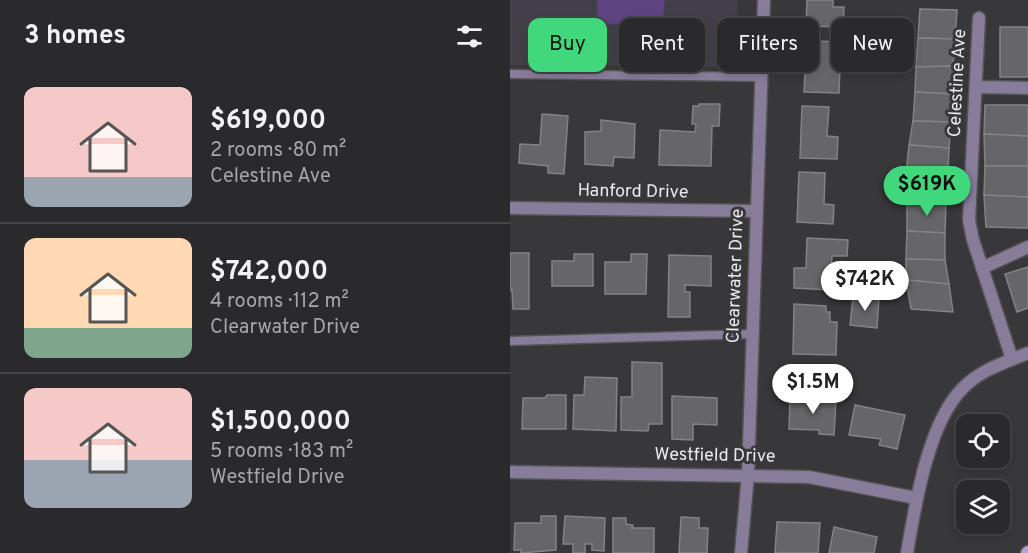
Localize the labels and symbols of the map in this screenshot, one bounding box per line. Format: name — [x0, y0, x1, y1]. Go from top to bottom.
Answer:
street label: Celestine Ave — [944, 28, 972, 138]
pin: $619K — [885, 166, 969, 217]
street label: Hanford Drive — [577, 180, 689, 204]
street label: Clearwater Drive — [722, 208, 750, 344]
pin: $742K — [823, 261, 907, 312]
pin: $1.5M — [771, 364, 855, 415]
street label: Westfield Drive — [654, 443, 776, 469]

